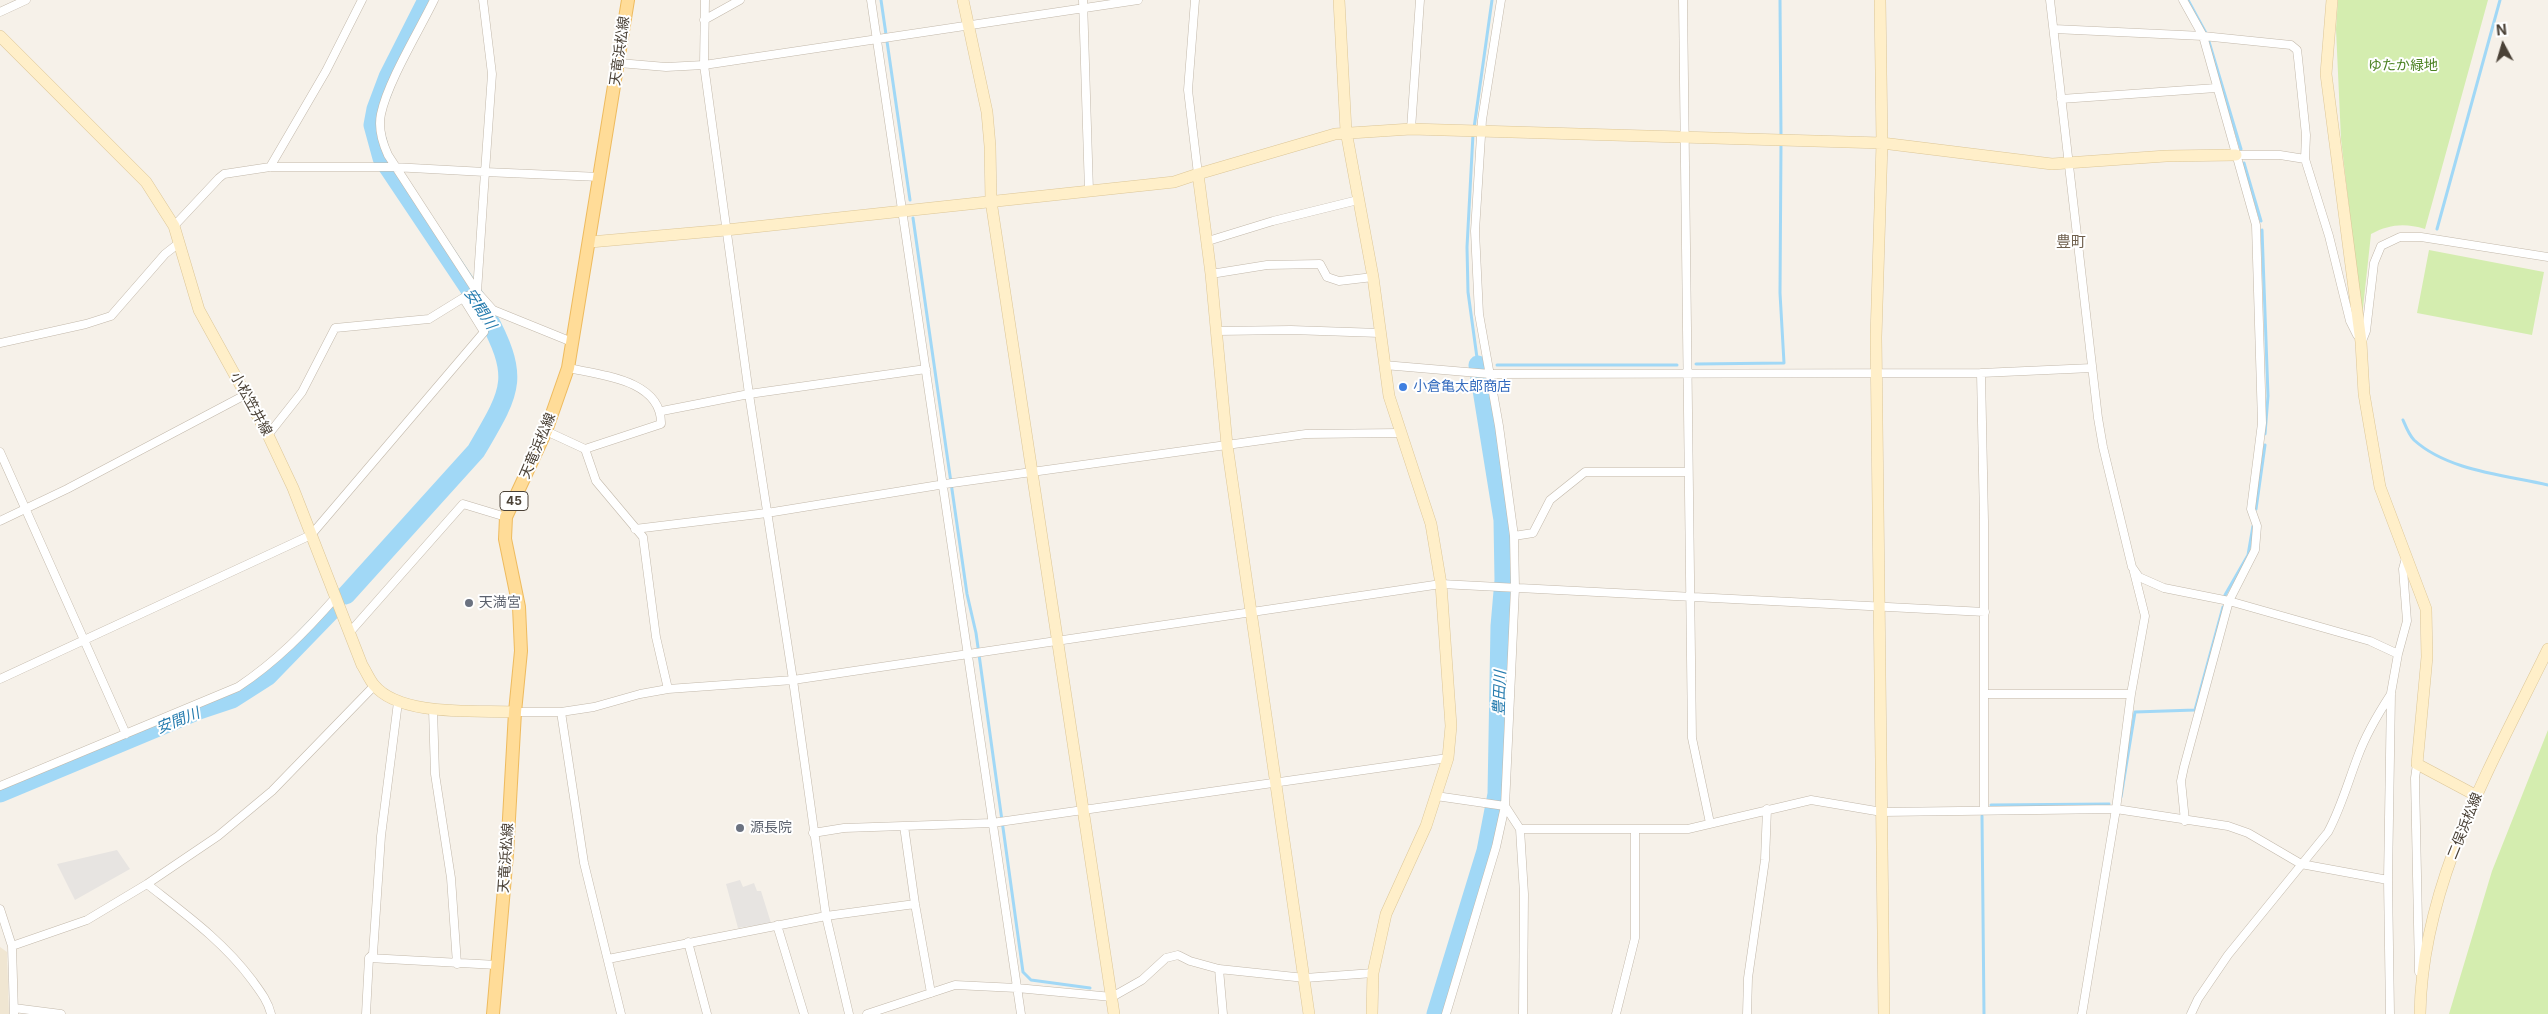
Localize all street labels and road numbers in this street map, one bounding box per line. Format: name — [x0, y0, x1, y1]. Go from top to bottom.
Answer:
street label: 天竜浜松線 — [607, 15, 633, 87]
street label: 小松笠井線 — [227, 369, 275, 439]
street label: 天竜浜松線 — [517, 411, 559, 481]
road number: 45 — [500, 492, 528, 511]
street label: 二俣浜松線 — [2444, 790, 2486, 862]
street label: 天竜浜松線 — [495, 822, 517, 894]

